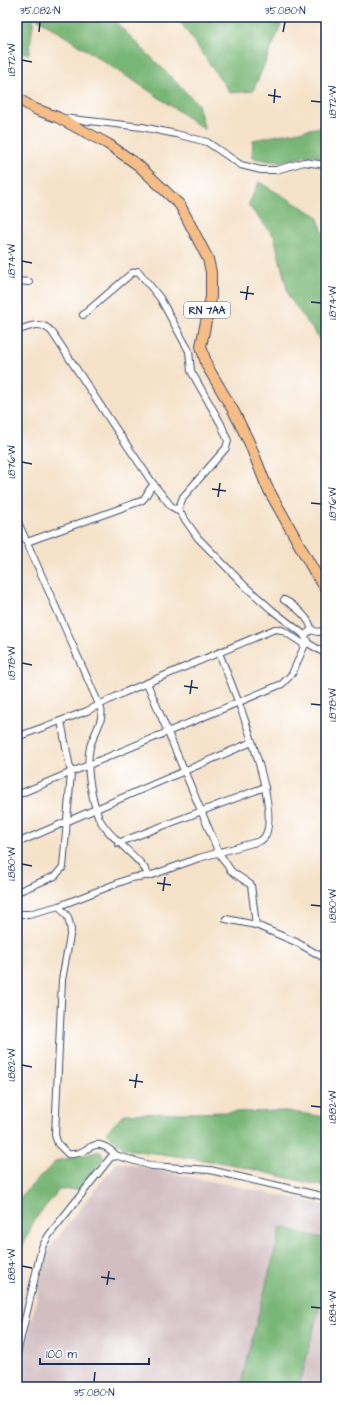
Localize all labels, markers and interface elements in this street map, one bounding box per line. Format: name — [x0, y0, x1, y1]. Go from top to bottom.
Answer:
text: 35.082°N — [20, 4, 60, 18]
text: 35.080°N — [264, 4, 306, 18]
text: 1.872°W — [5, 43, 19, 76]
text: 1.872°W — [326, 85, 340, 118]
text: 1.874°W — [5, 244, 19, 278]
text: 1.874°W — [326, 286, 340, 320]
road number: RN 7AA — [184, 302, 230, 318]
text: 1.876°W — [5, 445, 19, 479]
text: 1.876°W — [326, 487, 340, 521]
text: 1.878°W — [5, 646, 19, 680]
text: 1.878°W — [326, 688, 340, 722]
text: 1.880°W — [5, 847, 19, 881]
text: 1.880°W — [326, 889, 340, 923]
text: 1.882°W — [5, 1048, 19, 1081]
text: 1.882°W — [326, 1090, 340, 1123]
text: 1.884°W — [5, 1248, 19, 1283]
text: 1.884°W — [326, 1290, 340, 1325]
scale bar — [40, 1340, 149, 1366]
text: 100 m — [46, 1346, 77, 1363]
text: 35.080°N — [73, 1386, 115, 1400]

